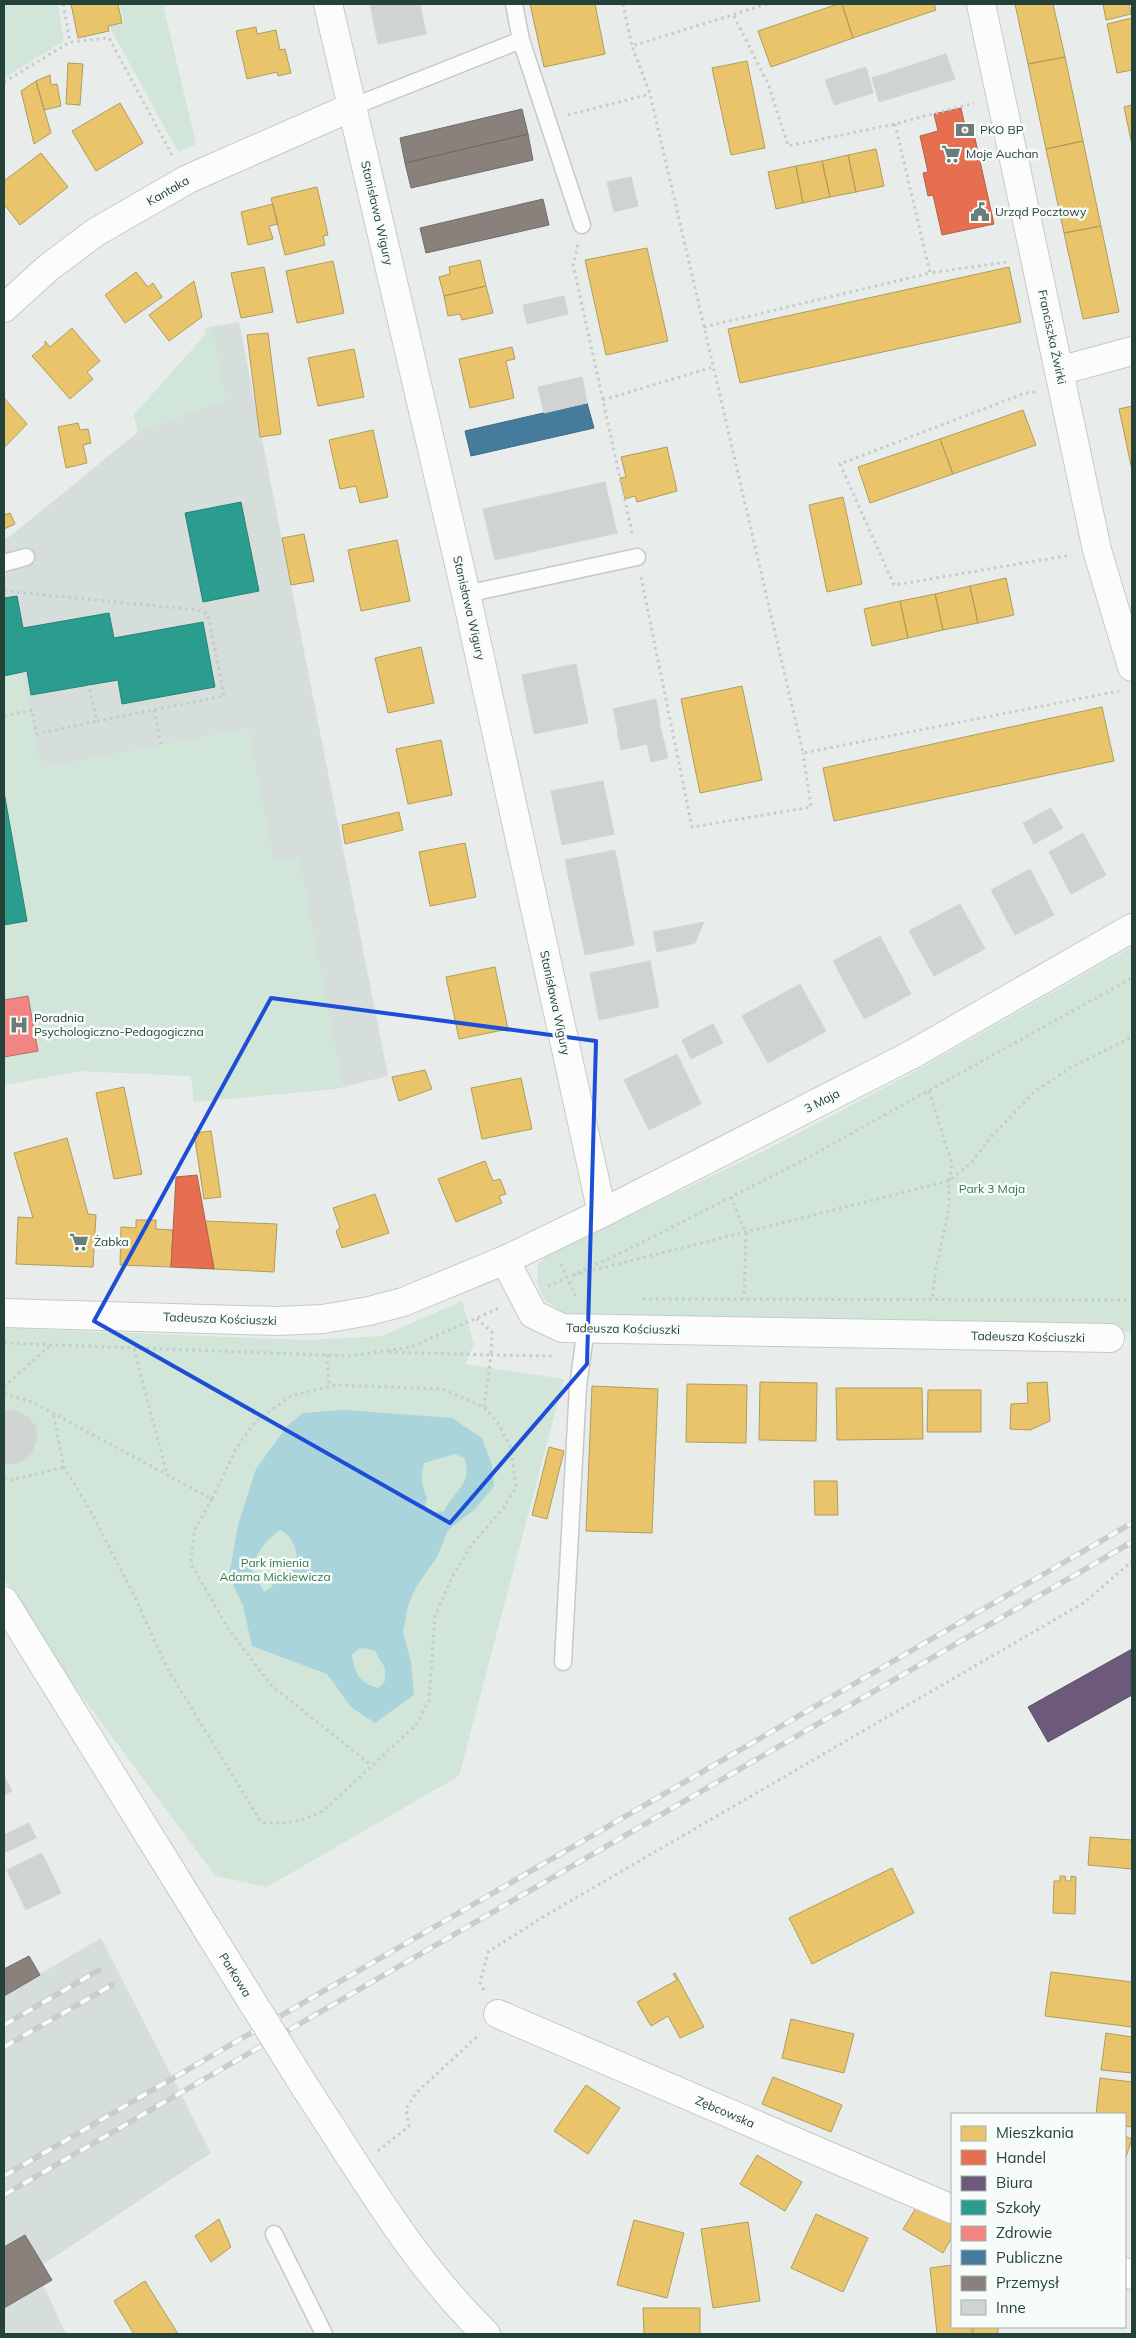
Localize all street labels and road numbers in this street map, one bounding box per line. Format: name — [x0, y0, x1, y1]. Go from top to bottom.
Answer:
street label: Stanisława Wigury — [358, 159, 397, 267]
street label: Kantaka — [144, 172, 192, 209]
street label: Franciszka Żwirki — [1035, 288, 1070, 386]
street label: Stanisława Wigury — [450, 554, 489, 662]
street label: Stanisława Wigury — [537, 949, 574, 1057]
street label: 3 Maja — [801, 1085, 842, 1116]
street label: Tadeusza Kościuszki — [163, 1309, 277, 1328]
street label: Tadeusza Kościuszki — [566, 1320, 680, 1337]
street label: Tadeusza Kościuszki — [971, 1328, 1085, 1345]
street label: Parkowa — [216, 1950, 255, 2000]
street label: Zębcowska — [693, 2092, 757, 2131]

